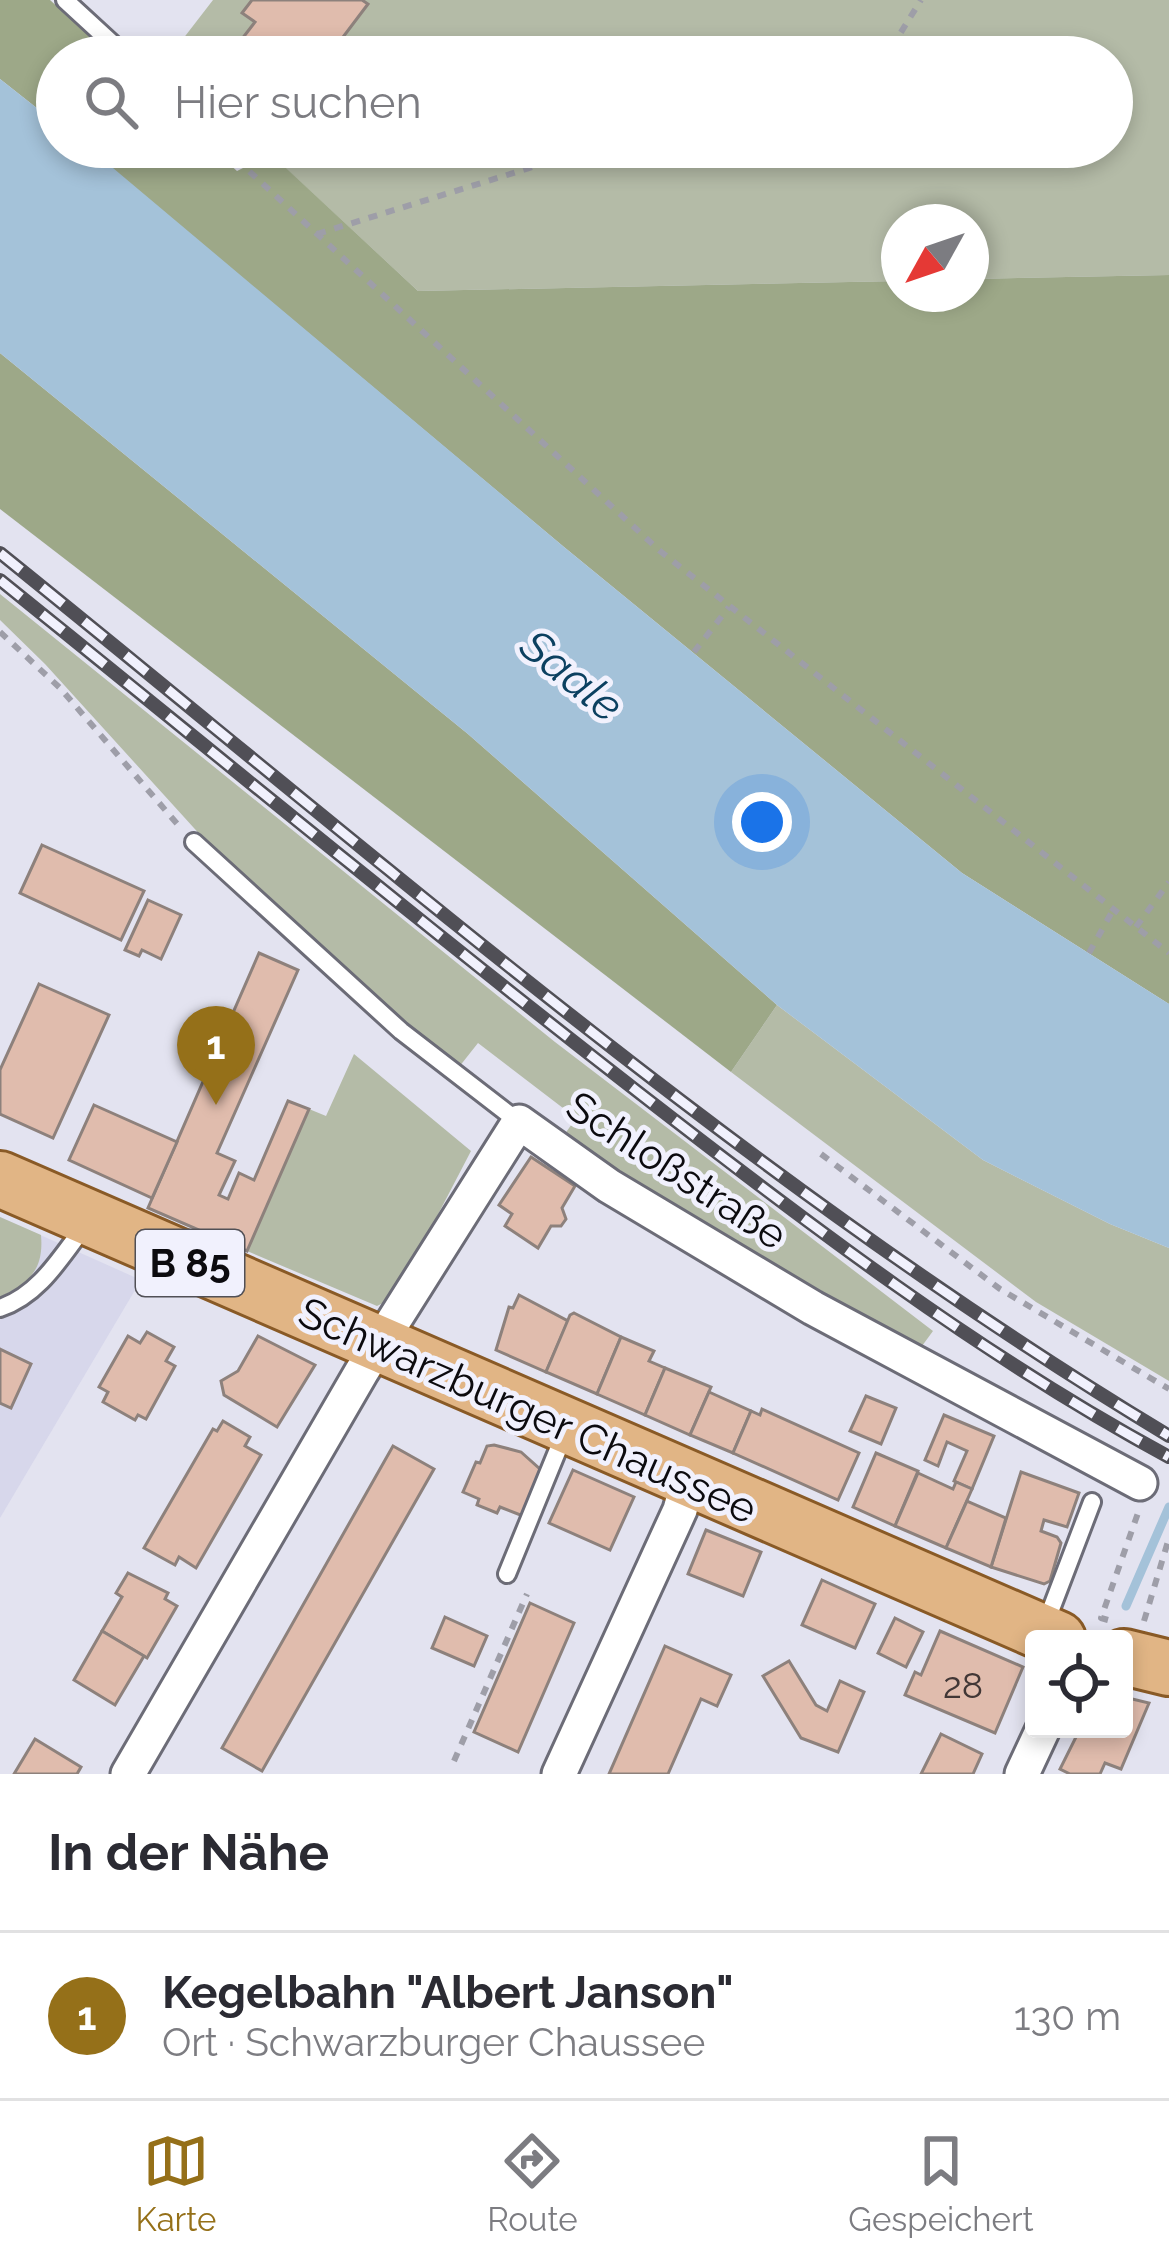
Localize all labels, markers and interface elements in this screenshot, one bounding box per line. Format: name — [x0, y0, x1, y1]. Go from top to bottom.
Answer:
search box — [36, 36, 1133, 168]
icon: search — [78, 69, 144, 135]
text: Hier suchen — [174, 76, 422, 129]
north arrow — [881, 204, 989, 312]
water label: Saale — [509, 618, 633, 732]
your location — [732, 792, 792, 852]
pin: 1 — [177, 1006, 255, 1105]
street label: Schloßstraße — [558, 1081, 796, 1260]
road number: B 85 — [136, 1230, 244, 1296]
street label: Schwarzburger Chaussee — [291, 1287, 764, 1534]
map controls — [1025, 1630, 1133, 1738]
button: locate — [1025, 1630, 1133, 1738]
house number: 28 — [943, 1664, 983, 1706]
text: In der Nähe — [48, 1822, 329, 1882]
text: Kegelbahn "Albert Janson" — [162, 1966, 734, 2019]
text: 1 — [77, 1993, 97, 2039]
text: 130 m — [1014, 1993, 1121, 2039]
text: Ort · Schwarzburger Chaussee — [162, 2019, 705, 2065]
tab: Karte — [135, 2128, 216, 2239]
tab: Route — [487, 2128, 578, 2239]
tab: Gespeichert — [848, 2128, 1034, 2239]

